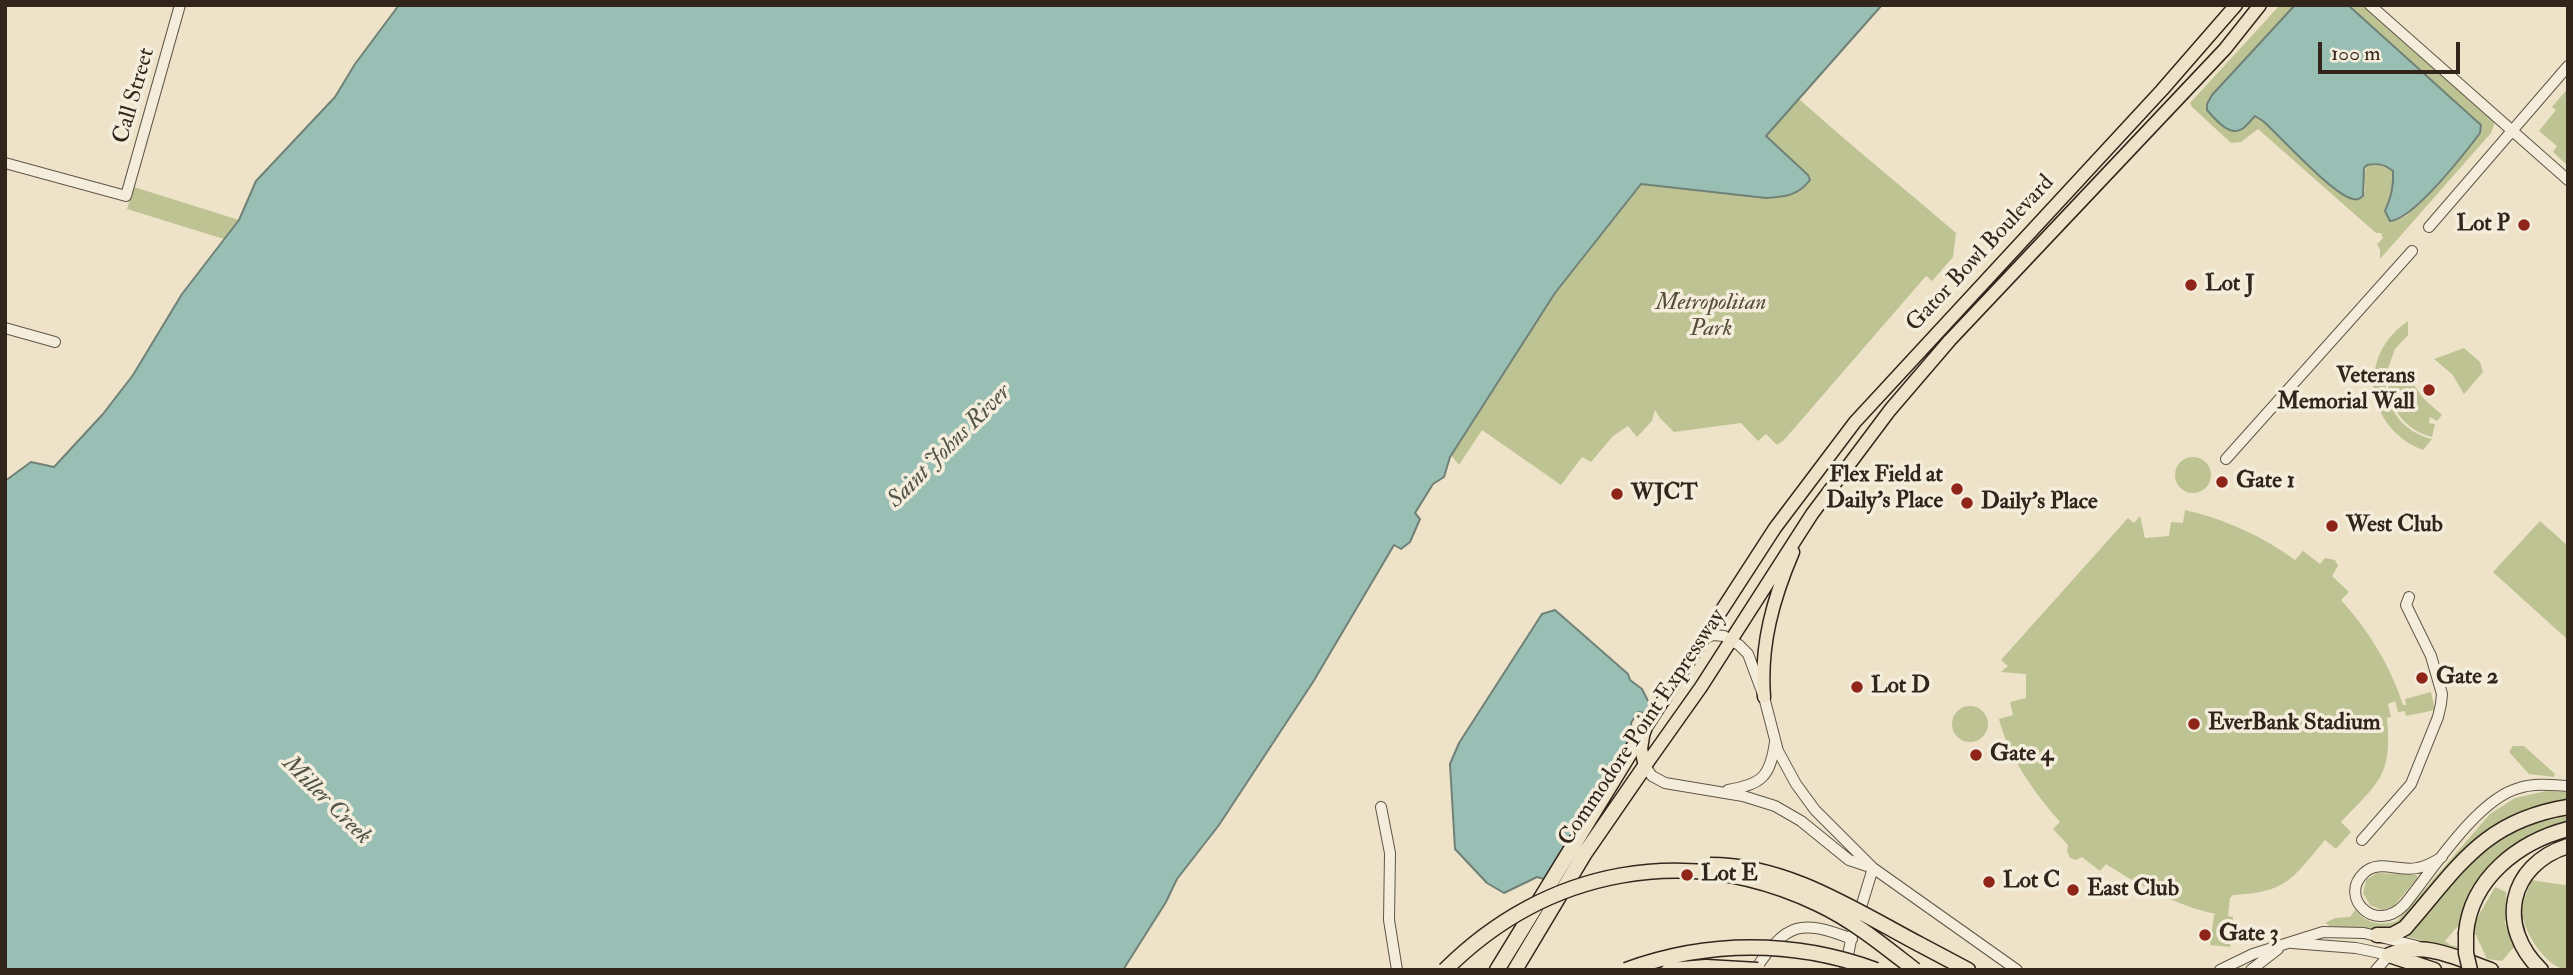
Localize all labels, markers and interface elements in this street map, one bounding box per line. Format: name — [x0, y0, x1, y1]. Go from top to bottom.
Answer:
scale bar — [2321, 28, 2463, 72]
text: 100 m — [2331, 40, 2381, 67]
street label: Call Street — [108, 45, 162, 147]
street label: Gator Bowl Boulevard — [1901, 170, 2061, 338]
place label: Lot P — [2456, 211, 2510, 239]
marker: Lot P — [2516, 217, 2532, 233]
place label: Lot J — [2205, 271, 2255, 299]
marker: Lot J — [2183, 277, 2199, 293]
park label: Metropolitan Park — [1656, 290, 1766, 344]
place label: Veterans Memorial Wall — [2277, 363, 2415, 417]
water label: Saint Johns River — [882, 379, 1018, 515]
marker: Veterans Memorial Wall — [2421, 382, 2437, 398]
place label: Flex Field at Daily's Place — [1826, 462, 1943, 516]
place label: Gate 1 — [2236, 468, 2295, 496]
marker: Gate 1 — [2214, 474, 2230, 490]
place label: WJCT — [1631, 480, 1697, 508]
marker: Flex Field at Daily's Place — [1949, 481, 1965, 497]
marker: WJCT — [1609, 486, 1625, 502]
place label: Daily's Place — [1981, 489, 2098, 517]
marker: Daily's Place — [1959, 495, 1975, 511]
place label: West Club — [2346, 512, 2443, 540]
marker: West Club — [2324, 518, 2340, 534]
street label: Commodore Point Expressway — [1553, 604, 1733, 852]
place label: Gate 2 — [2436, 664, 2498, 692]
marker: Gate 2 — [2414, 670, 2430, 686]
place label: Lot D — [1871, 673, 1930, 701]
marker: Lot D — [1849, 679, 1865, 695]
place label: EverBank Stadium — [2208, 710, 2381, 738]
marker: EverBank Stadium — [2186, 716, 2202, 732]
place label: Gate 4 — [1990, 741, 2053, 769]
marker: Gate 4 — [1968, 747, 1984, 763]
water label: Miller Creek — [276, 751, 376, 851]
place label: Lot E — [1701, 861, 1758, 889]
marker: Lot E — [1679, 867, 1695, 883]
place label: Lot C — [2003, 868, 2060, 896]
marker: Lot C — [1981, 874, 1997, 890]
place label: East Club — [2087, 876, 2179, 904]
marker: East Club — [2065, 882, 2081, 898]
place label: Gate 3 — [2219, 921, 2279, 949]
marker: Gate 3 — [2197, 927, 2213, 943]

